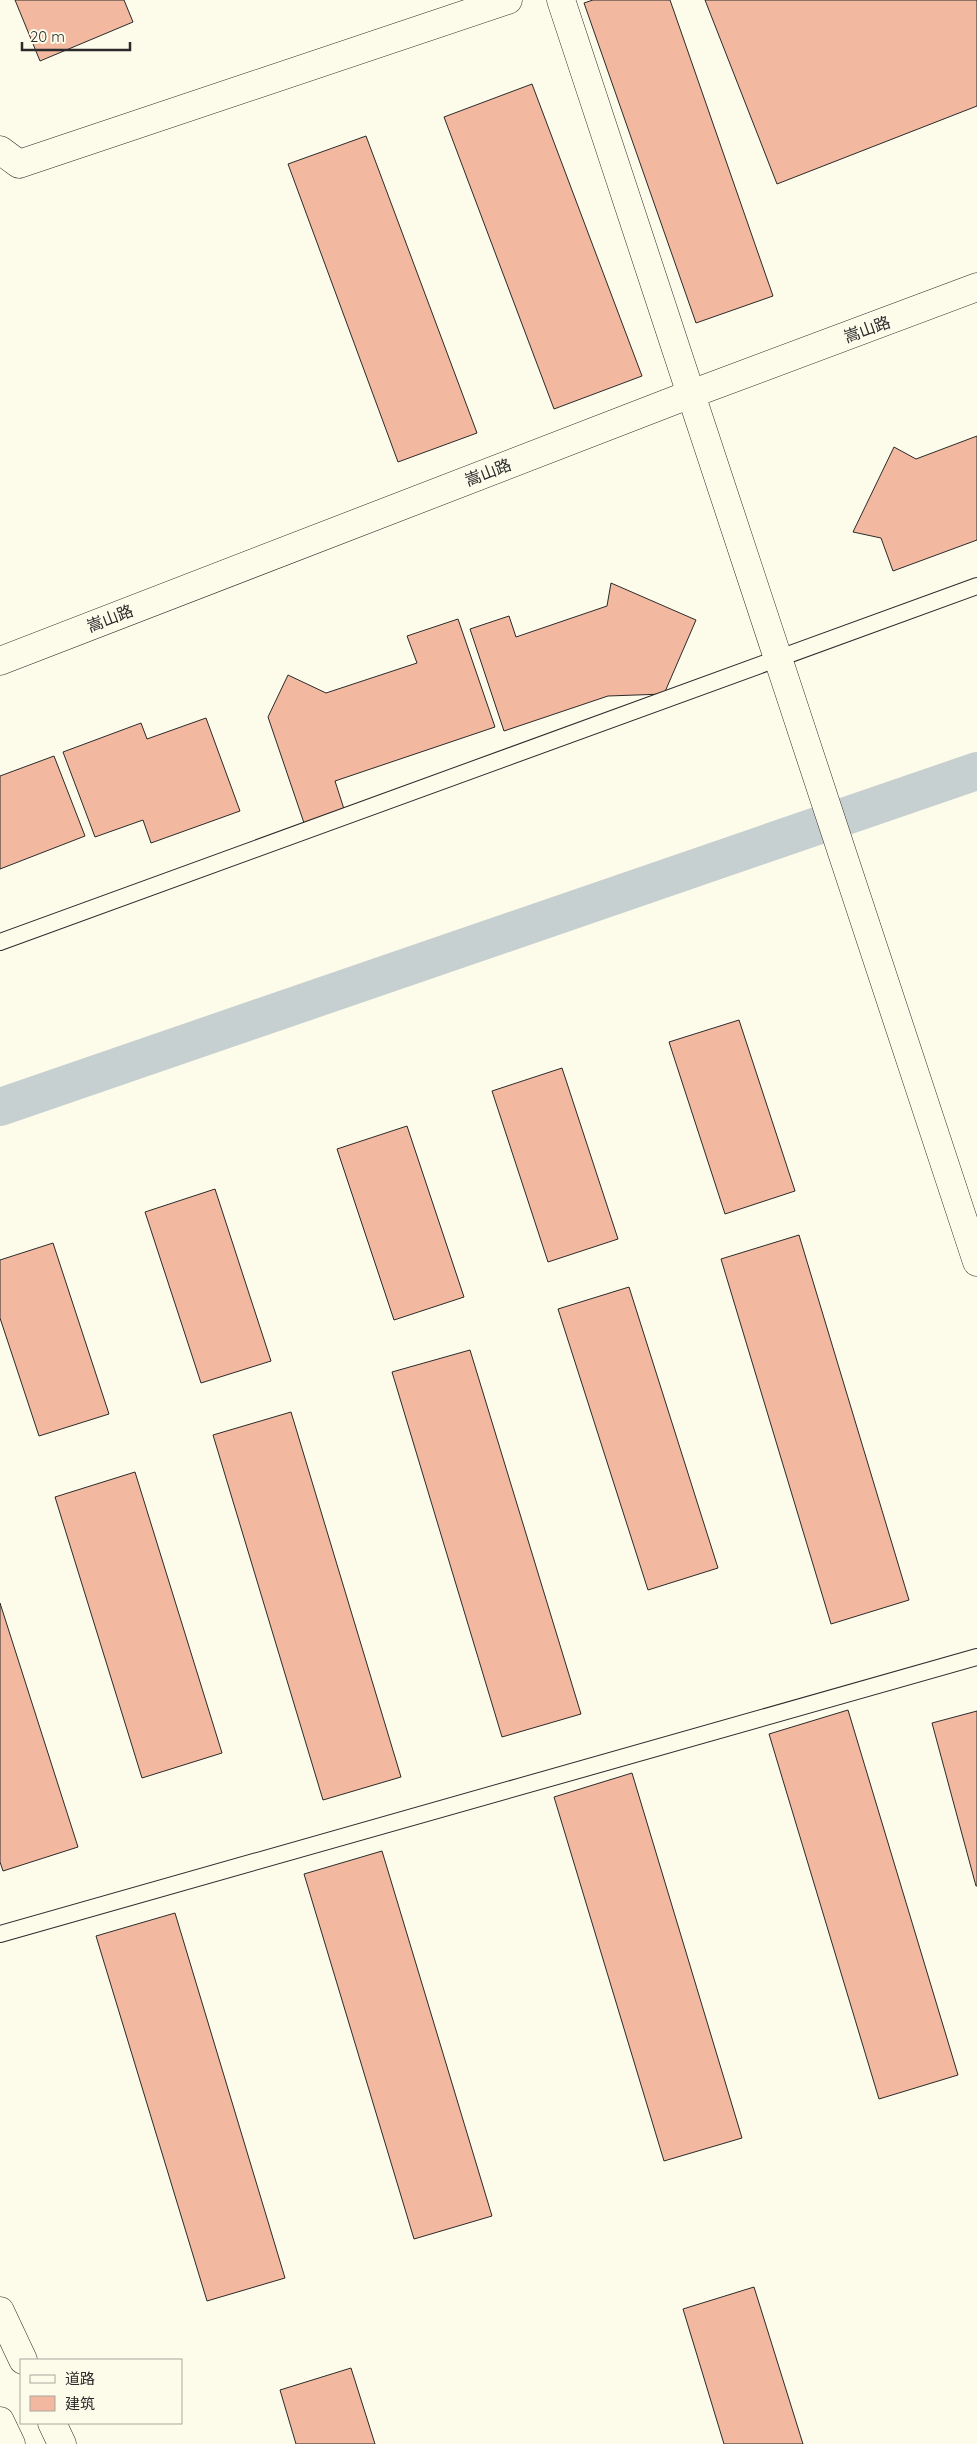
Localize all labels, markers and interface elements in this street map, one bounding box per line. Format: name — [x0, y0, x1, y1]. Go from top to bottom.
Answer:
scale bar — [22, 20, 130, 52]
text: 20 m — [30, 27, 65, 46]
street label: 嵩山路 — [841, 311, 893, 347]
street label: 嵩山路 — [462, 454, 514, 490]
street label: 嵩山路 — [84, 600, 136, 636]
legend — [20, 2359, 182, 2424]
text: 道路 — [65, 2369, 95, 2388]
text: 建筑 — [65, 2394, 95, 2413]

